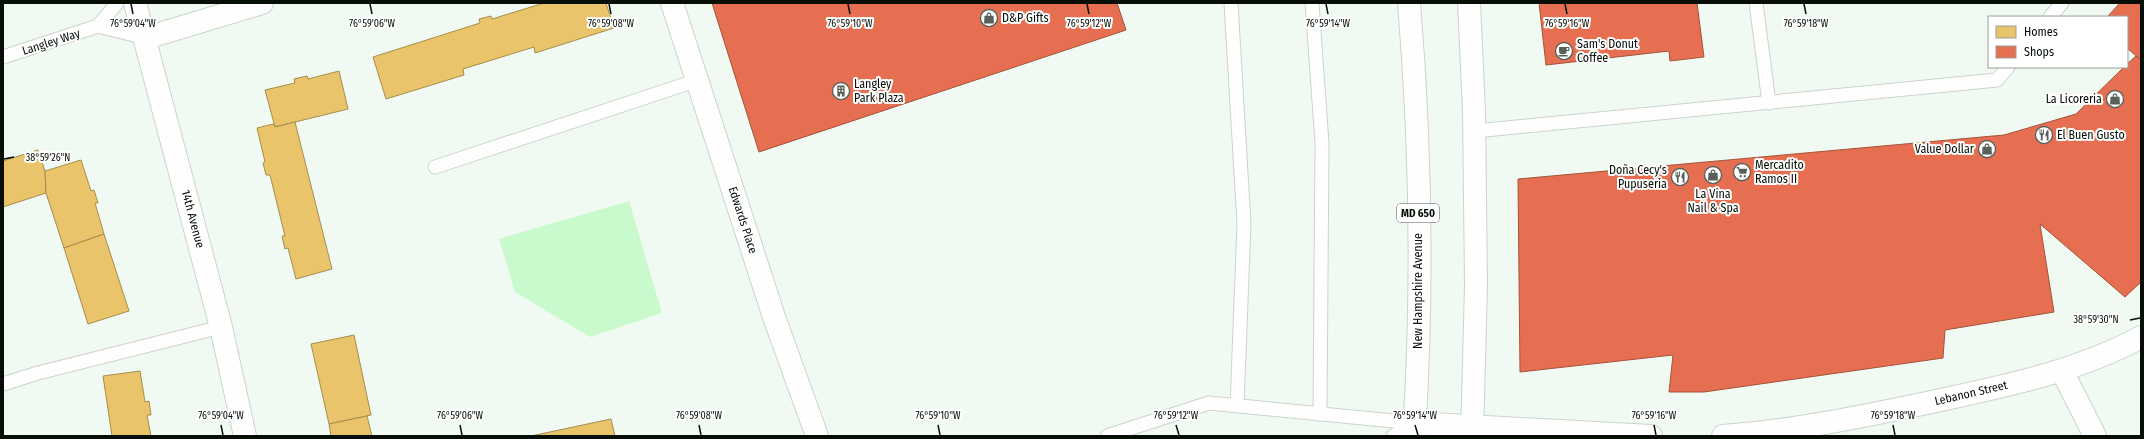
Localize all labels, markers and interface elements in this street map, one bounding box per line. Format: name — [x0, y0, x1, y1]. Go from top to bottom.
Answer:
shop icon: D&P Gifts — [979, 8, 999, 28]
place label: D&P Gifts — [1002, 11, 1049, 25]
legend — [1988, 16, 2128, 68]
text: 76°59'04"W — [110, 18, 156, 30]
text: 76°59'06"W — [349, 18, 395, 30]
text: 76°59'08"W — [588, 18, 634, 30]
text: 76°59'10"W — [828, 18, 873, 30]
text: 76°59'12"W — [1067, 18, 1112, 30]
text: 76°59'14"W — [1306, 18, 1351, 30]
text: 76°59'16"W — [1545, 18, 1590, 30]
text: 76°59'18"W — [1784, 18, 1829, 30]
text: Homes — [2024, 25, 2058, 39]
street label: Langley Way — [20, 26, 82, 58]
place label: Sam's Donut Coffee — [1577, 37, 1638, 65]
cafe icon: Sam's Donut Coffee — [1554, 41, 1574, 61]
text: Shops — [2024, 45, 2054, 59]
place label: Langley Park Plaza — [854, 77, 904, 105]
building icon: Langley Park Plaza — [831, 81, 851, 101]
shop icon: La Licoreria — [2105, 89, 2125, 109]
place label: La Licoreria — [2046, 92, 2102, 106]
restaurant icon: El Buen Gusto — [2034, 125, 2054, 145]
place label: El Buen Gusto — [2057, 128, 2125, 142]
shop icon: Value Dollar — [1977, 139, 1997, 159]
place label: Value Dollar — [1915, 142, 1975, 156]
text: 38°59'26"N — [26, 152, 70, 164]
place label: Mercadito Ramos II — [1755, 158, 1804, 186]
supermarket icon: Mercadito Ramos II — [1732, 162, 1752, 182]
place label: Doña Cecy's Pupuseria — [1609, 163, 1667, 191]
shop icon: La Vina Nail & Spa — [1703, 165, 1723, 185]
restaurant icon: Doña Cecy's Pupuseria — [1670, 167, 1690, 187]
street label: Edwards Place — [726, 185, 760, 255]
place label: La Vina Nail & Spa — [1687, 187, 1739, 215]
street label: 14th Avenue — [179, 188, 207, 250]
road number: MD 650 — [1397, 204, 1439, 222]
street label: New Hampshire Avenue — [1411, 233, 1425, 349]
text: 38°59'30"N — [2074, 314, 2119, 326]
street label: Lebanon Street — [1933, 378, 2009, 408]
text: 76°59'04"W — [198, 410, 244, 422]
text: 76°59'06"W — [437, 410, 483, 422]
text: 76°59'08"W — [676, 410, 722, 422]
text: 76°59'10"W — [916, 410, 961, 422]
text: 76°59'12"W — [1154, 410, 1199, 422]
text: 76°59'14"W — [1393, 410, 1438, 422]
text: 76°59'16"W — [1632, 410, 1677, 422]
text: 76°59'18"W — [1871, 410, 1916, 422]

